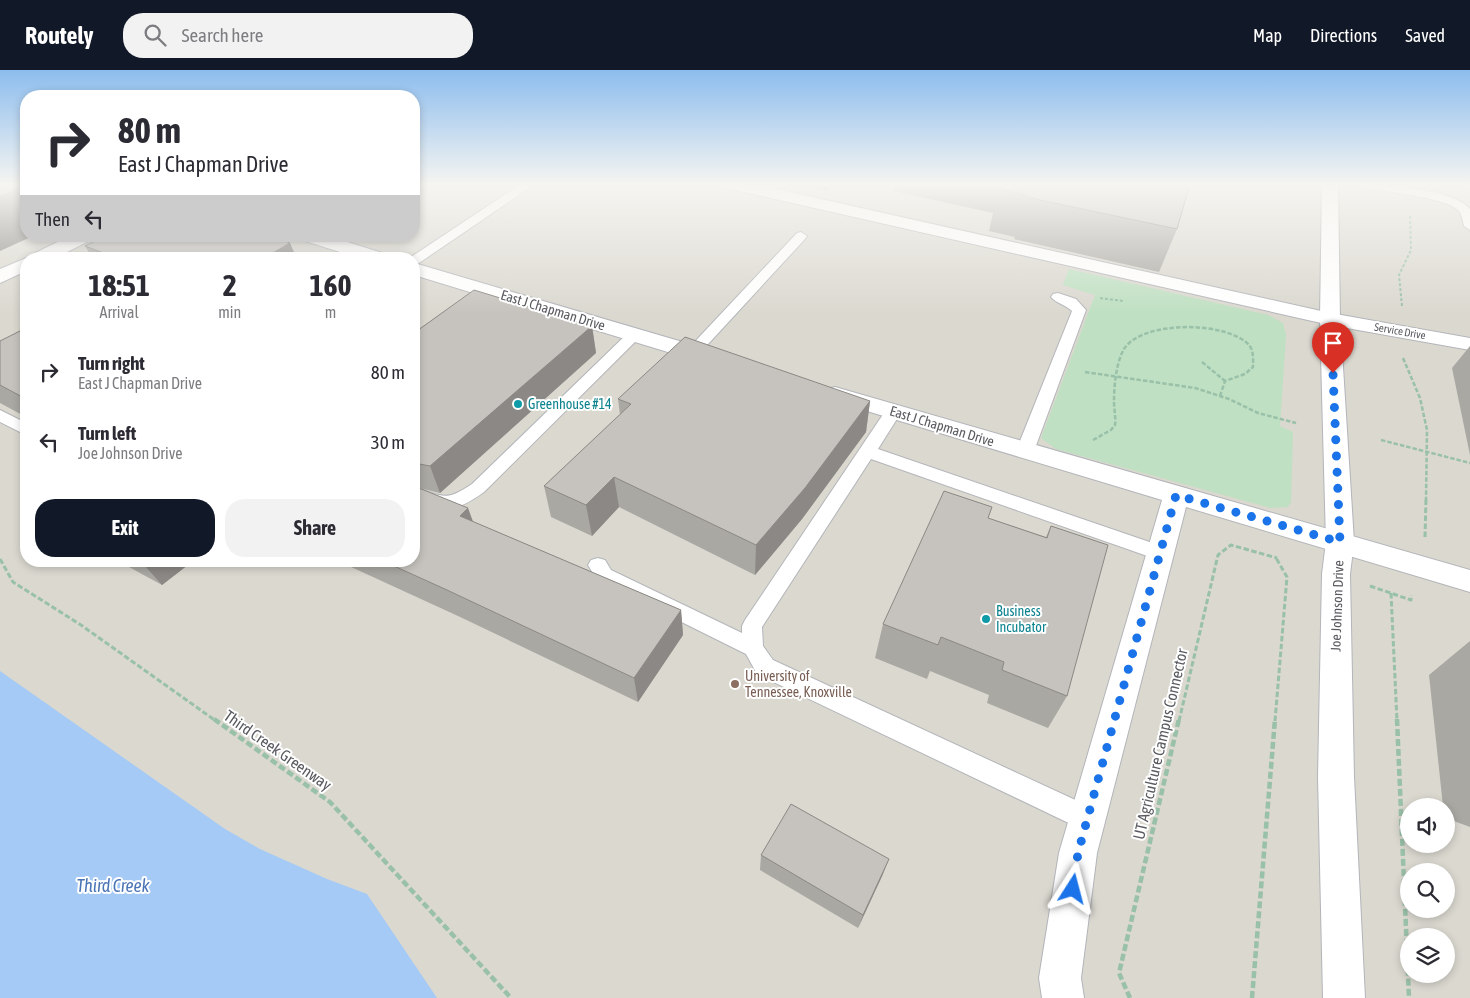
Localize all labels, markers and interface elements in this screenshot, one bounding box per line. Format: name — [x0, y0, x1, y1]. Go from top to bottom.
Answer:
search box — [123, 13, 473, 58]
icon: search — [141, 21, 169, 49]
text: Routely — [25, 22, 93, 49]
text: Search here — [181, 24, 263, 46]
text: Map — [1253, 25, 1282, 46]
text: Directions — [1310, 25, 1377, 46]
text: Saved — [1405, 25, 1445, 46]
icon: right — [35, 110, 100, 175]
text: 80 m — [118, 110, 181, 150]
text: East J Chapman Drive — [118, 151, 288, 177]
icon: left — [80, 205, 108, 233]
text: Then — [35, 208, 70, 230]
text: 18:51 — [88, 268, 150, 302]
text: 2 — [223, 268, 237, 302]
text: 160 — [309, 268, 352, 302]
street label: East J Chapman Drive — [499, 286, 607, 334]
text: Arrival — [100, 303, 139, 321]
text: min — [218, 303, 241, 321]
text: m — [325, 303, 336, 321]
street label: Service Drive — [1373, 321, 1427, 341]
pin — [1312, 322, 1354, 373]
icon: arrive — [1319, 329, 1347, 357]
text: Turn right — [78, 352, 145, 374]
icon: right — [35, 358, 63, 386]
text: 80 m — [371, 361, 405, 383]
text: East J Chapman Drive — [78, 374, 202, 392]
place label: Greenhouse #14 — [528, 396, 612, 412]
marker: Greenhouse #14 — [512, 398, 524, 410]
street label: East J Chapman Drive — [888, 402, 996, 450]
text: Turn left — [78, 422, 136, 444]
icon: left — [35, 428, 63, 456]
text: 30 m — [371, 431, 405, 453]
text: Joe Johnson Drive — [78, 444, 182, 462]
button: Exit — [35, 499, 215, 557]
button: Share — [225, 499, 405, 557]
street label: Joe Johnson Drive — [1327, 560, 1347, 652]
place label: Business Incubator — [996, 603, 1047, 635]
marker: Business Incubator — [980, 613, 992, 625]
street label: UT Agriculture Campus Connector — [1129, 646, 1192, 842]
place label: University of Tennessee, Knoxville — [745, 668, 852, 700]
marker: University of Tennessee, Knoxville — [729, 678, 741, 690]
street label: Third Creek Greenway — [220, 706, 336, 795]
map controls — [1400, 798, 1455, 983]
button: sound — [1400, 798, 1455, 853]
position arrow — [1046, 862, 1098, 914]
button: search — [1400, 863, 1455, 918]
water label: Third Creek — [77, 875, 151, 896]
button: layers — [1400, 928, 1455, 983]

